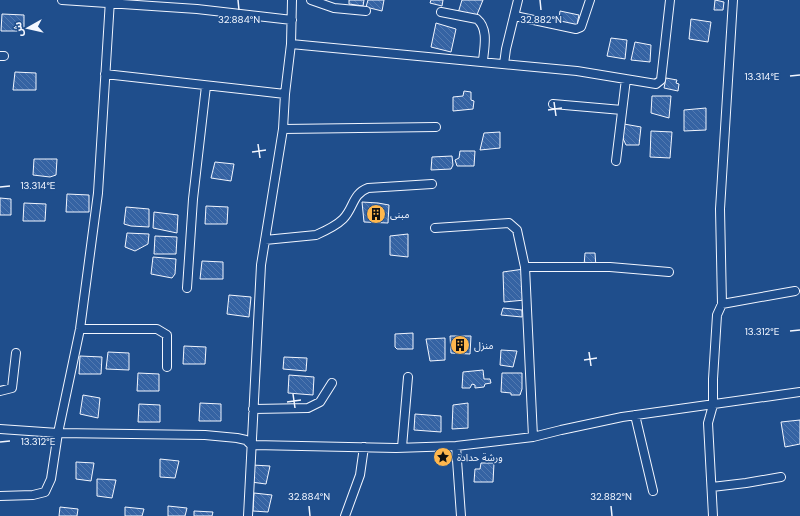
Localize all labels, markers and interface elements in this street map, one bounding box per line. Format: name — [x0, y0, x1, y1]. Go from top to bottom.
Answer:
north arrow — [8, 8, 48, 48]
text: 32.884°N — [218, 13, 260, 26]
text: 32.882°N — [520, 13, 562, 26]
text: ش — [10, 21, 26, 38]
text: 13.314°E — [744, 70, 780, 83]
text: 13.314°E — [20, 179, 56, 192]
building icon: مبنى — [365, 203, 387, 225]
place label: مبنى — [390, 208, 409, 221]
text: 13.312°E — [745, 325, 780, 338]
building icon: منزل — [449, 334, 471, 356]
place label: منزل — [474, 339, 494, 352]
text: 13.312°E — [21, 435, 56, 448]
place icon: ورشة حدادة — [432, 446, 454, 468]
place label: ورشة حدادة — [457, 451, 503, 464]
text: 32.884°N — [288, 490, 330, 503]
text: 32.882°N — [590, 490, 632, 503]

